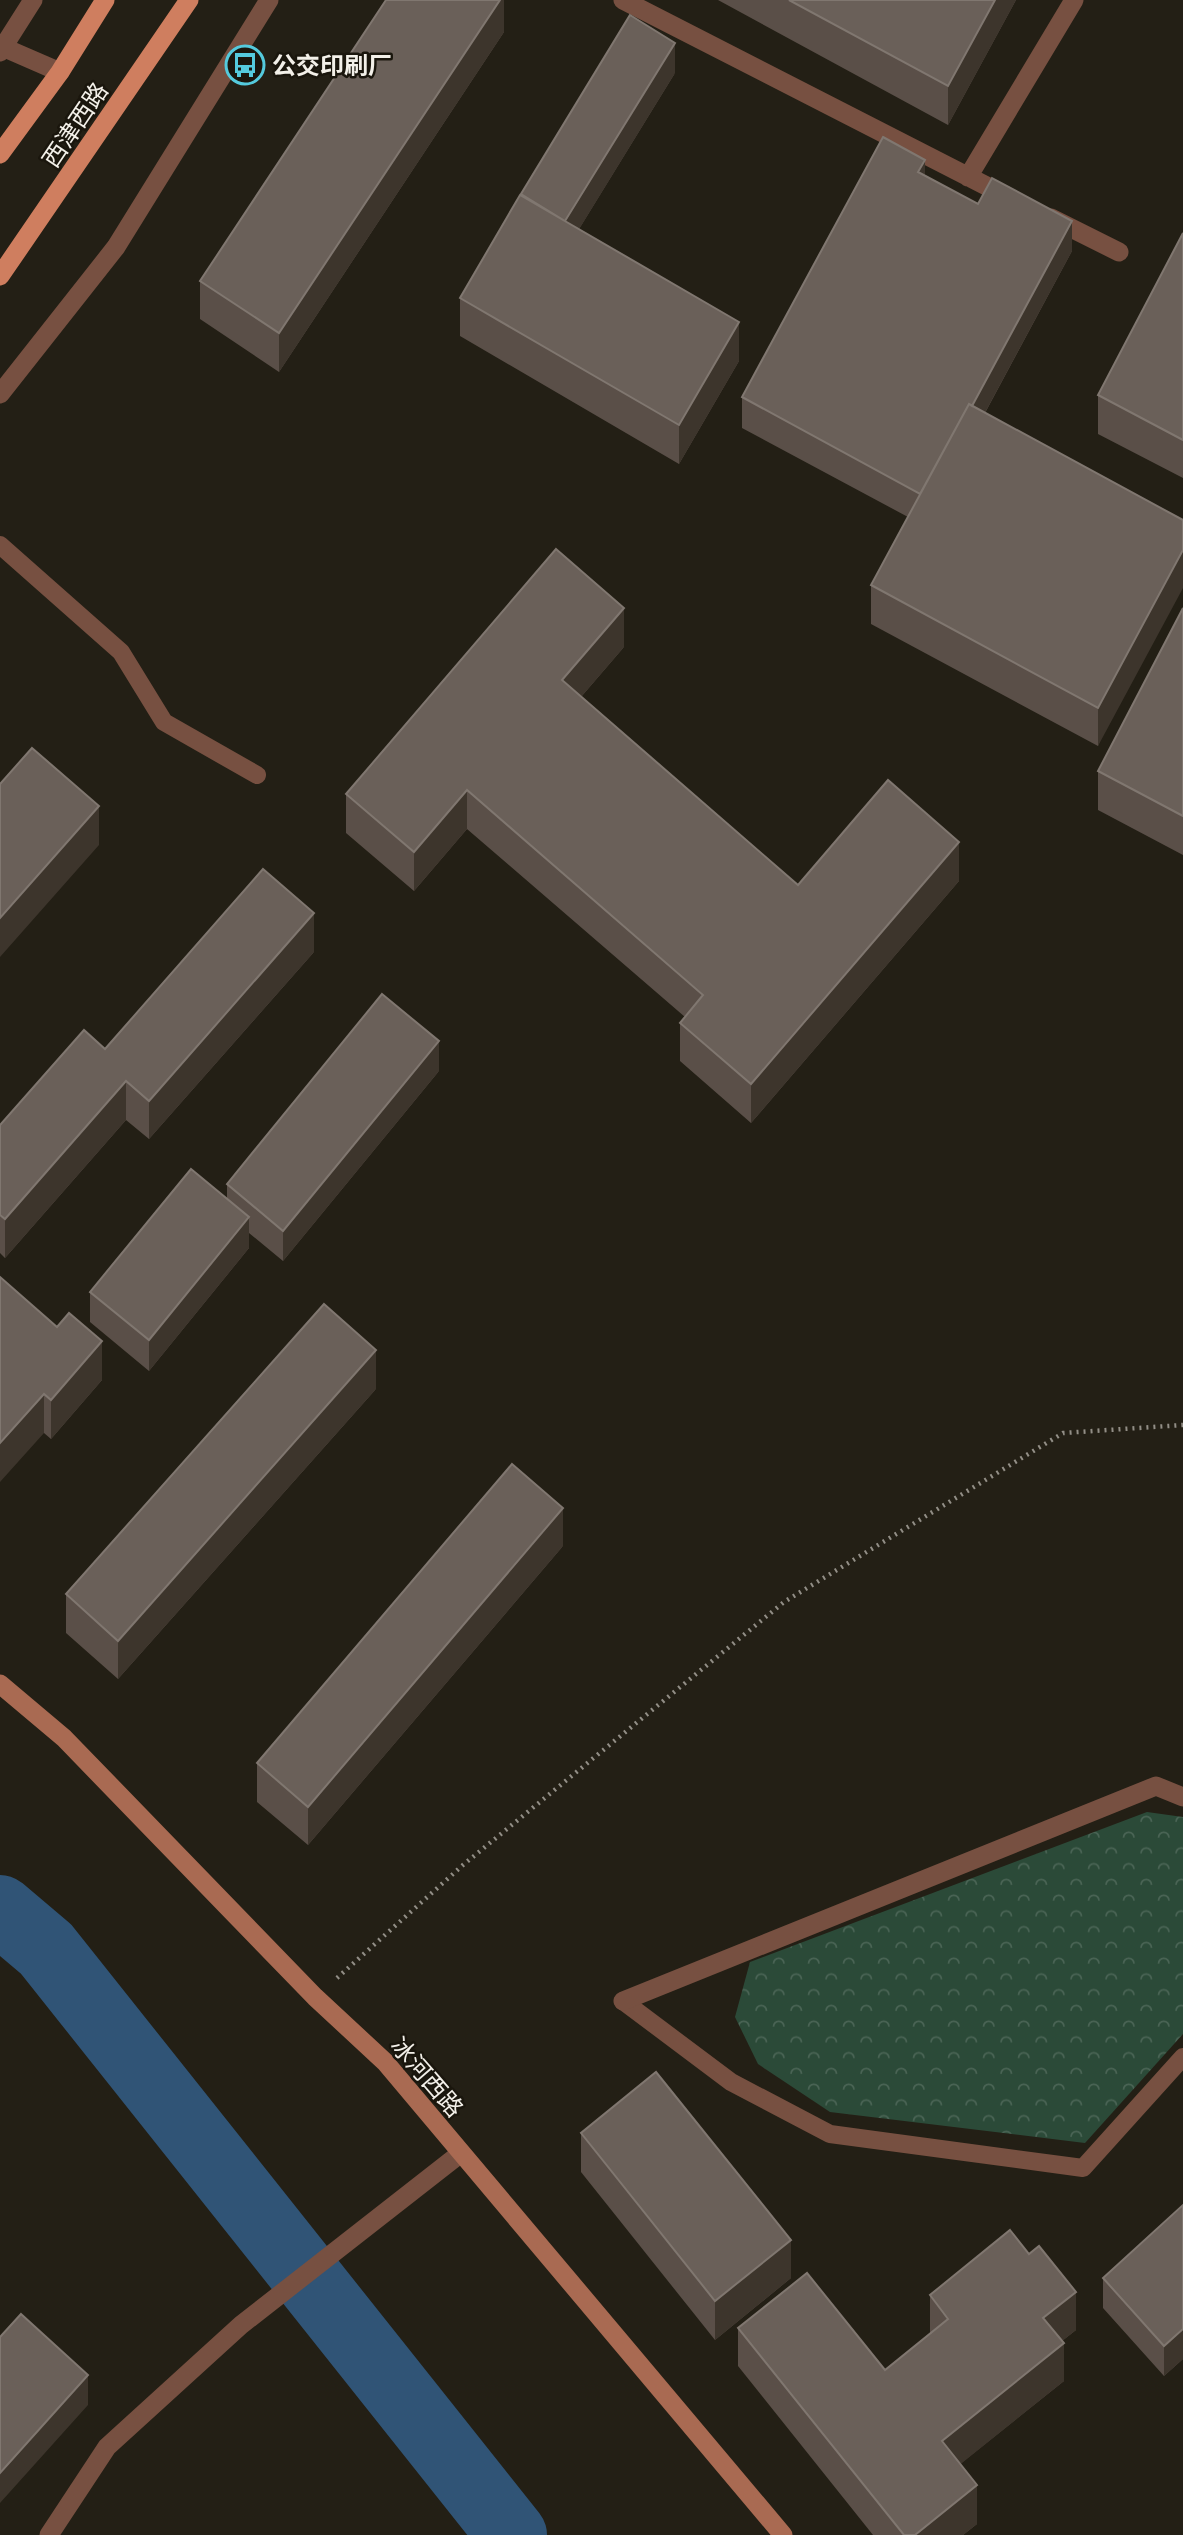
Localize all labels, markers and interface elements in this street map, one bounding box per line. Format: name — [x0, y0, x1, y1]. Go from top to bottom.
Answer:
bus stop icon: 公交印刷厂 — [224, 44, 266, 86]
place label: 公交印刷厂 — [272, 50, 392, 81]
street label: 西津西路 — [35, 77, 115, 173]
street label: 冰河西路 — [384, 2031, 470, 2123]

